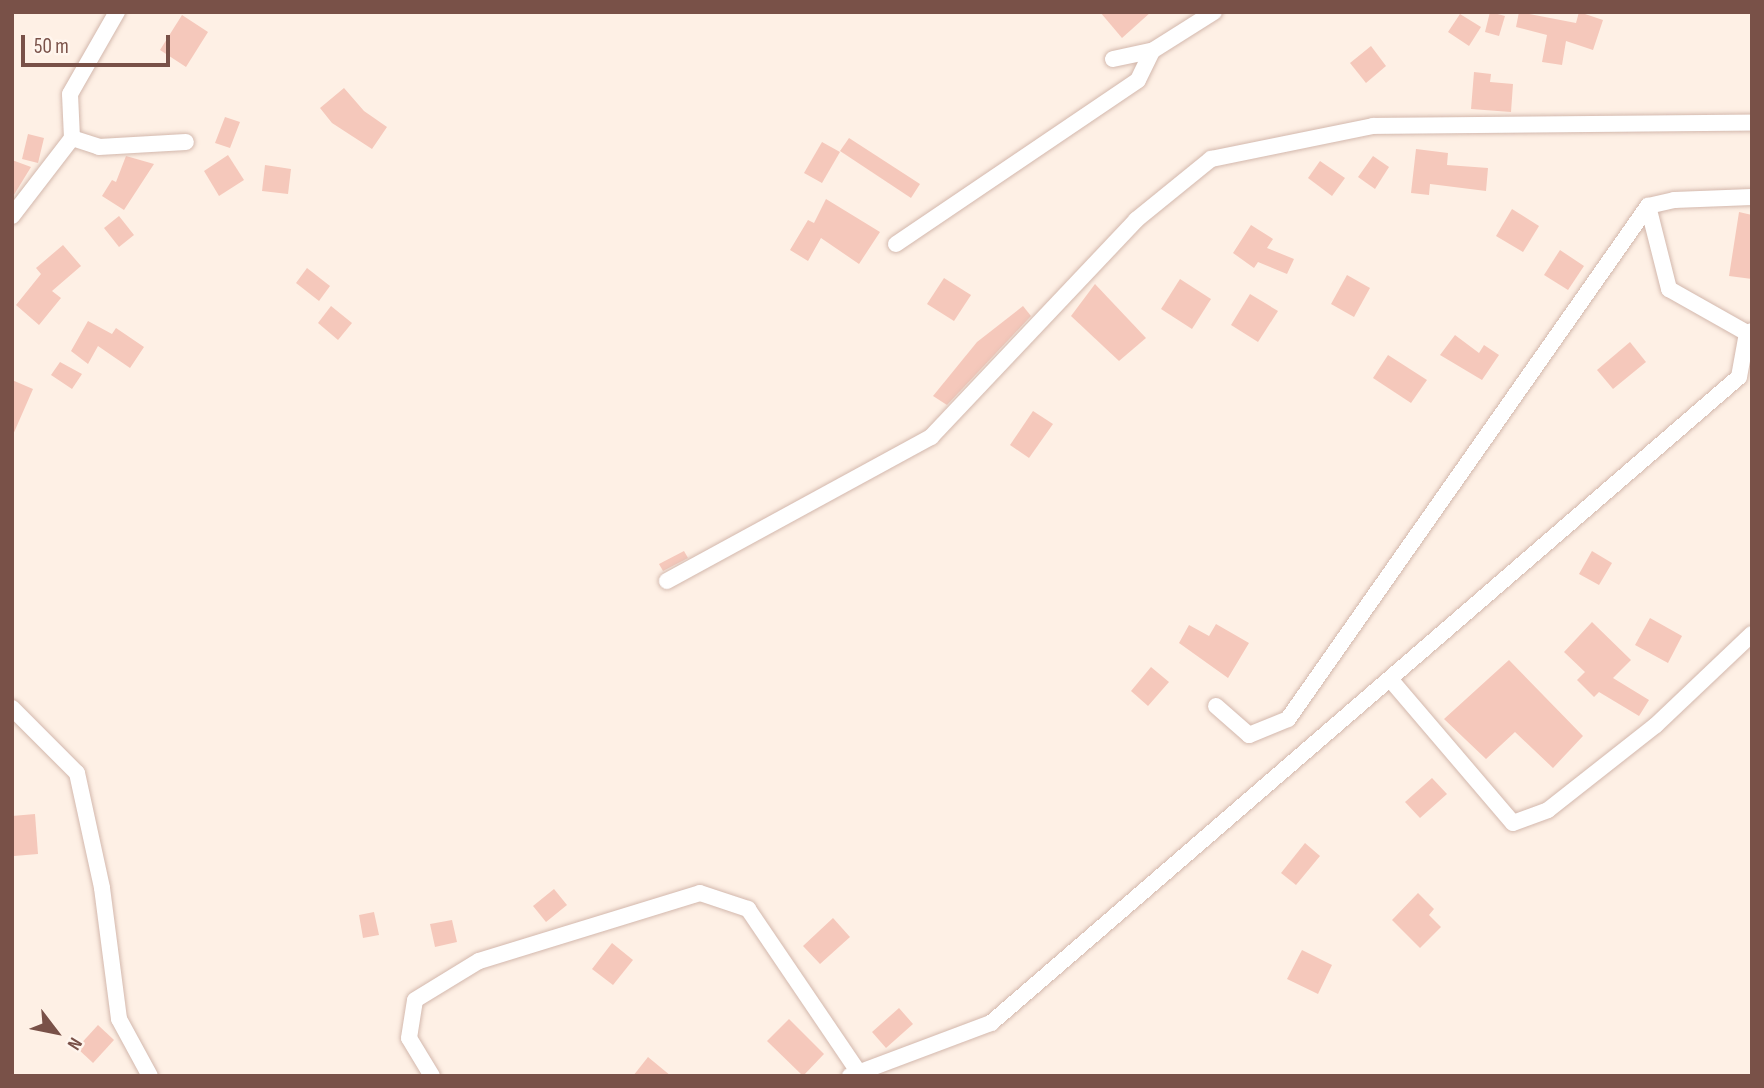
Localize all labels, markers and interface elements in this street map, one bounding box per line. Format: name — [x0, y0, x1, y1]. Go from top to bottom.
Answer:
scale bar — [24, 21, 173, 65]
text: 50 m — [34, 34, 69, 59]
north arrow — [21, 997, 91, 1067]
text: N — [62, 1033, 87, 1054]

